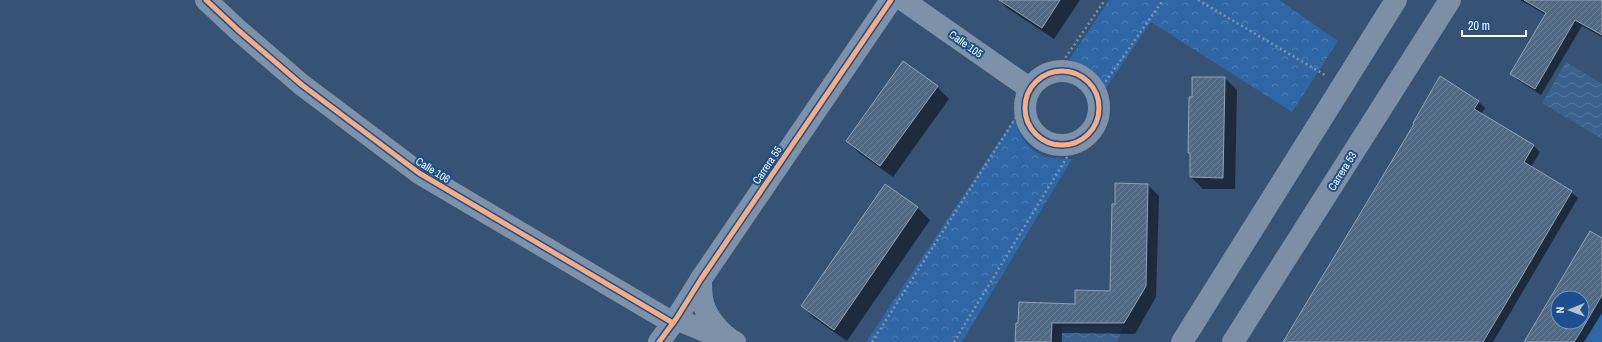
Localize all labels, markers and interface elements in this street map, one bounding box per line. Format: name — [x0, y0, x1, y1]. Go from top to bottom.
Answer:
scale bar — [1462, 12, 1526, 38]
text: 20 m — [1468, 18, 1490, 34]
street label: Calle 105 — [946, 27, 986, 61]
street label: Carrera 55 — [749, 143, 785, 187]
street label: Carrera 53 — [1325, 149, 1359, 193]
street label: Calle 106 — [413, 154, 453, 186]
north arrow — [1550, 290, 1590, 330]
text: N — [1553, 307, 1567, 314]

